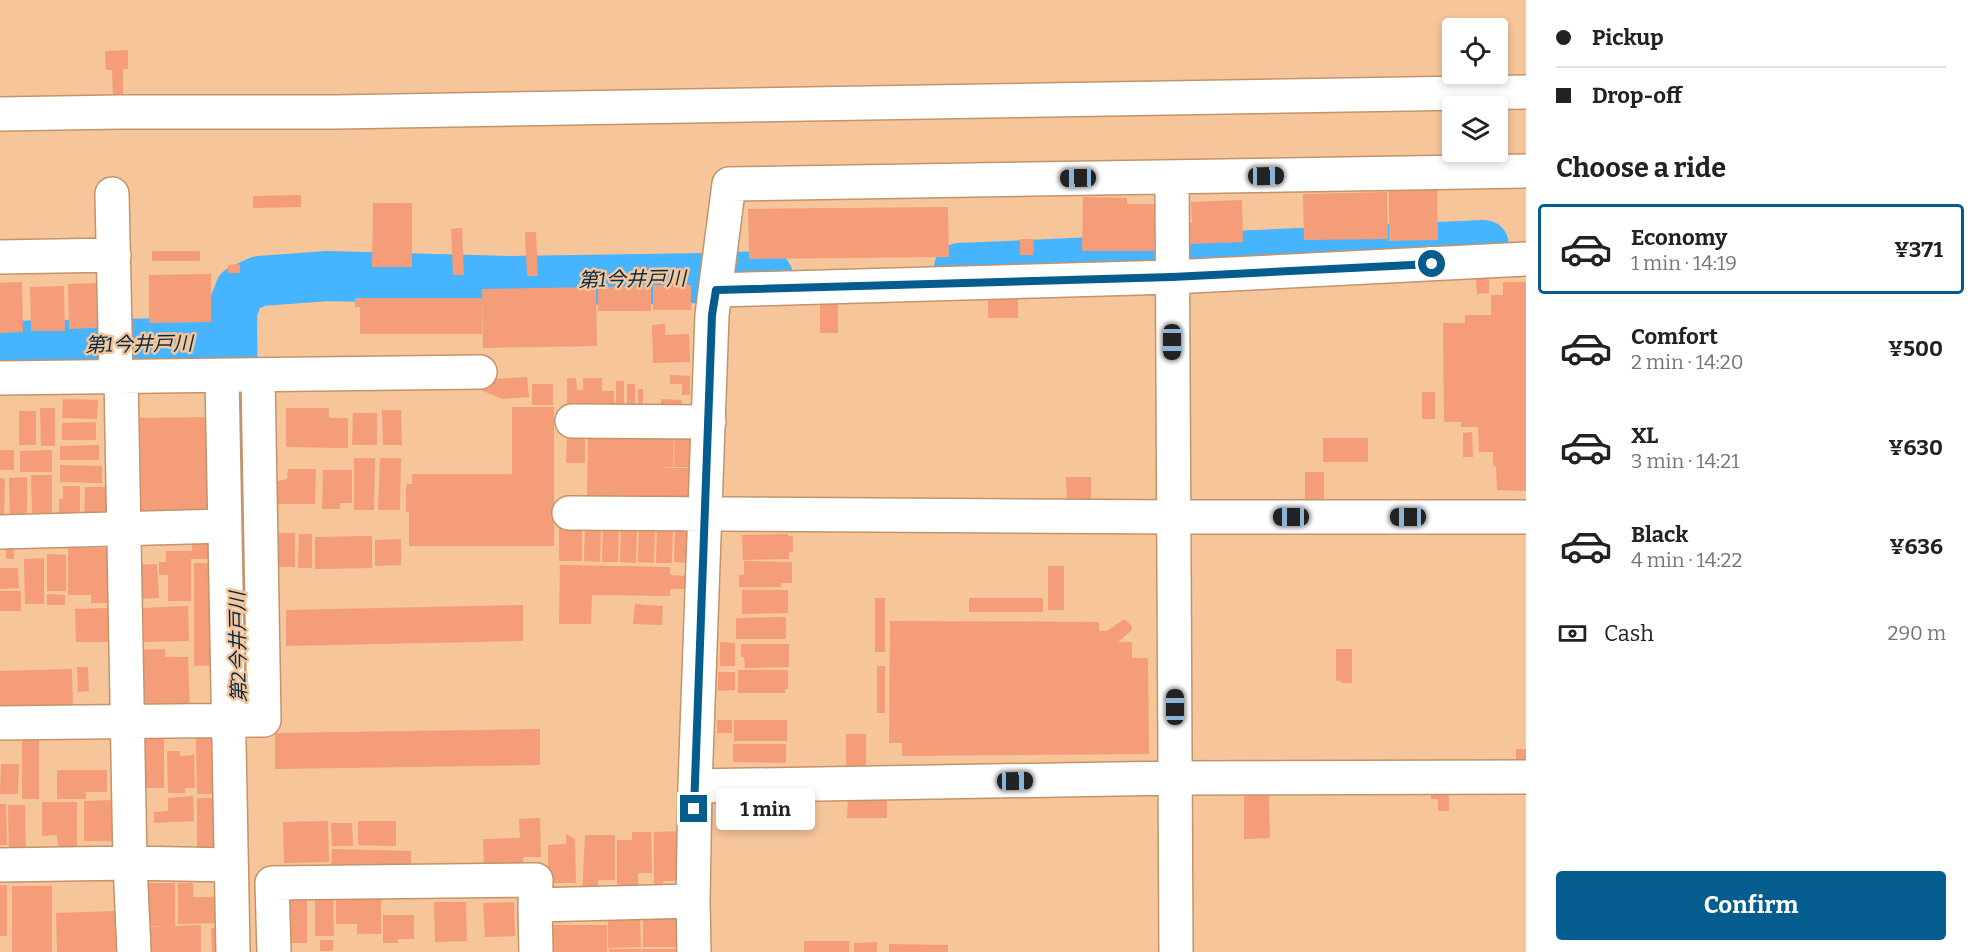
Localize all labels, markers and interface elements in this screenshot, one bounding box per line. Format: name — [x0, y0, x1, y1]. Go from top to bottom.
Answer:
map controls — [1442, 18, 1508, 162]
button: locate — [1442, 18, 1508, 84]
text: Pickup — [1592, 24, 1664, 51]
text: Drop-off — [1592, 82, 1682, 109]
button: layers — [1442, 96, 1508, 162]
text: Choose a ride — [1556, 152, 1726, 184]
car — [1248, 167, 1284, 185]
car — [1060, 169, 1096, 187]
icon: car — [1559, 222, 1613, 276]
text: Economy — [1631, 224, 1727, 251]
text: ¥371 — [1894, 236, 1943, 263]
route start — [1418, 250, 1445, 277]
text: 1 min · 14:19 — [1631, 251, 1737, 275]
water label: 第1今井戸川 — [578, 266, 688, 292]
icon: car — [1559, 321, 1613, 375]
text: Comfort — [1631, 323, 1718, 350]
car — [1163, 324, 1181, 360]
water label: 第1今井戸川 — [85, 331, 195, 357]
text: ¥500 — [1888, 335, 1943, 362]
text: 2 min · 14:20 — [1631, 350, 1744, 374]
icon: car — [1559, 420, 1613, 474]
text: XL — [1631, 422, 1658, 449]
text: ¥630 — [1888, 434, 1943, 461]
text: 3 min · 14:21 — [1631, 449, 1739, 473]
car — [1273, 508, 1309, 526]
car — [1390, 508, 1426, 526]
icon: car — [1559, 519, 1613, 573]
text: Black — [1631, 521, 1688, 548]
text: ¥636 — [1889, 533, 1943, 560]
text: 4 min · 14:22 — [1631, 548, 1742, 572]
water label: 第2今井戸川 — [225, 589, 251, 703]
icon: cash — [1556, 617, 1589, 650]
text: Cash — [1604, 620, 1654, 647]
text: 290 m — [1888, 621, 1946, 645]
car — [1166, 689, 1184, 725]
car — [997, 772, 1033, 790]
callout: 1 min — [715, 788, 814, 830]
route end — [680, 795, 707, 822]
text: 1 min — [740, 797, 791, 821]
button: Confirm — [1556, 871, 1946, 940]

